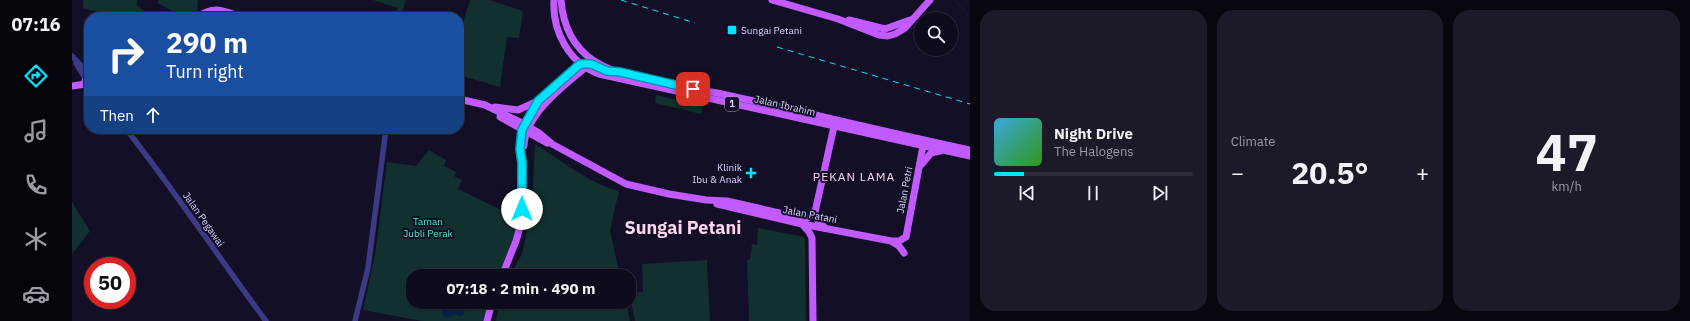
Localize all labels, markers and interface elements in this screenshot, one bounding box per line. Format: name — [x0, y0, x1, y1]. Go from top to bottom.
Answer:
map controls — [914, 12, 958, 56]
button: search — [914, 12, 958, 56]
text: 07:16 — [11, 13, 61, 36]
text: 290 m — [166, 24, 248, 61]
marker: Sungai Petani — [726, 24, 738, 36]
place label: Sungai Petani — [741, 24, 802, 37]
icon: right — [100, 28, 152, 80]
text: Turn right — [166, 60, 244, 83]
icon: directions — [22, 62, 50, 90]
pin — [676, 72, 710, 106]
icon: arrive — [682, 78, 704, 100]
street label: Jalan Ibrahim — [753, 92, 817, 119]
road number: 1 — [725, 97, 739, 111]
icon: ahead — [142, 104, 164, 126]
text: Then — [100, 106, 134, 125]
icon: music — [22, 117, 50, 145]
text: 47 — [1535, 118, 1598, 185]
text: Night Drive — [1054, 124, 1133, 143]
text: Climate — [1231, 133, 1275, 150]
text: The Halogens — [1054, 143, 1134, 160]
text: 20.5° — [1291, 153, 1369, 192]
text: − — [1231, 158, 1244, 187]
text: + — [1416, 158, 1429, 187]
place label: Klinik Ibu & Anak — [692, 161, 743, 186]
street label: Jalan Petri — [894, 166, 915, 215]
marker: Klinik Ibu & Anak — [745, 167, 757, 179]
district label: PEKAN LAMA — [813, 169, 895, 184]
icon: phone — [22, 171, 50, 199]
text: km/h — [1551, 178, 1582, 195]
icon: previous — [1016, 182, 1038, 204]
icon: pause — [1082, 182, 1104, 204]
icon: next — [1149, 182, 1171, 204]
position arrow — [501, 188, 543, 230]
street label: Jalan Pegawai — [180, 189, 227, 249]
street label: Jalan Patani — [782, 203, 838, 226]
park label: Taman Jubli Perak — [403, 215, 454, 240]
district label: Sungai Petani — [625, 216, 741, 239]
icon: climate — [22, 225, 50, 253]
speed limit sign: 50 — [84, 257, 136, 309]
text: 07:18 · 2 min · 490 m — [447, 279, 595, 298]
icon: car — [22, 280, 50, 308]

